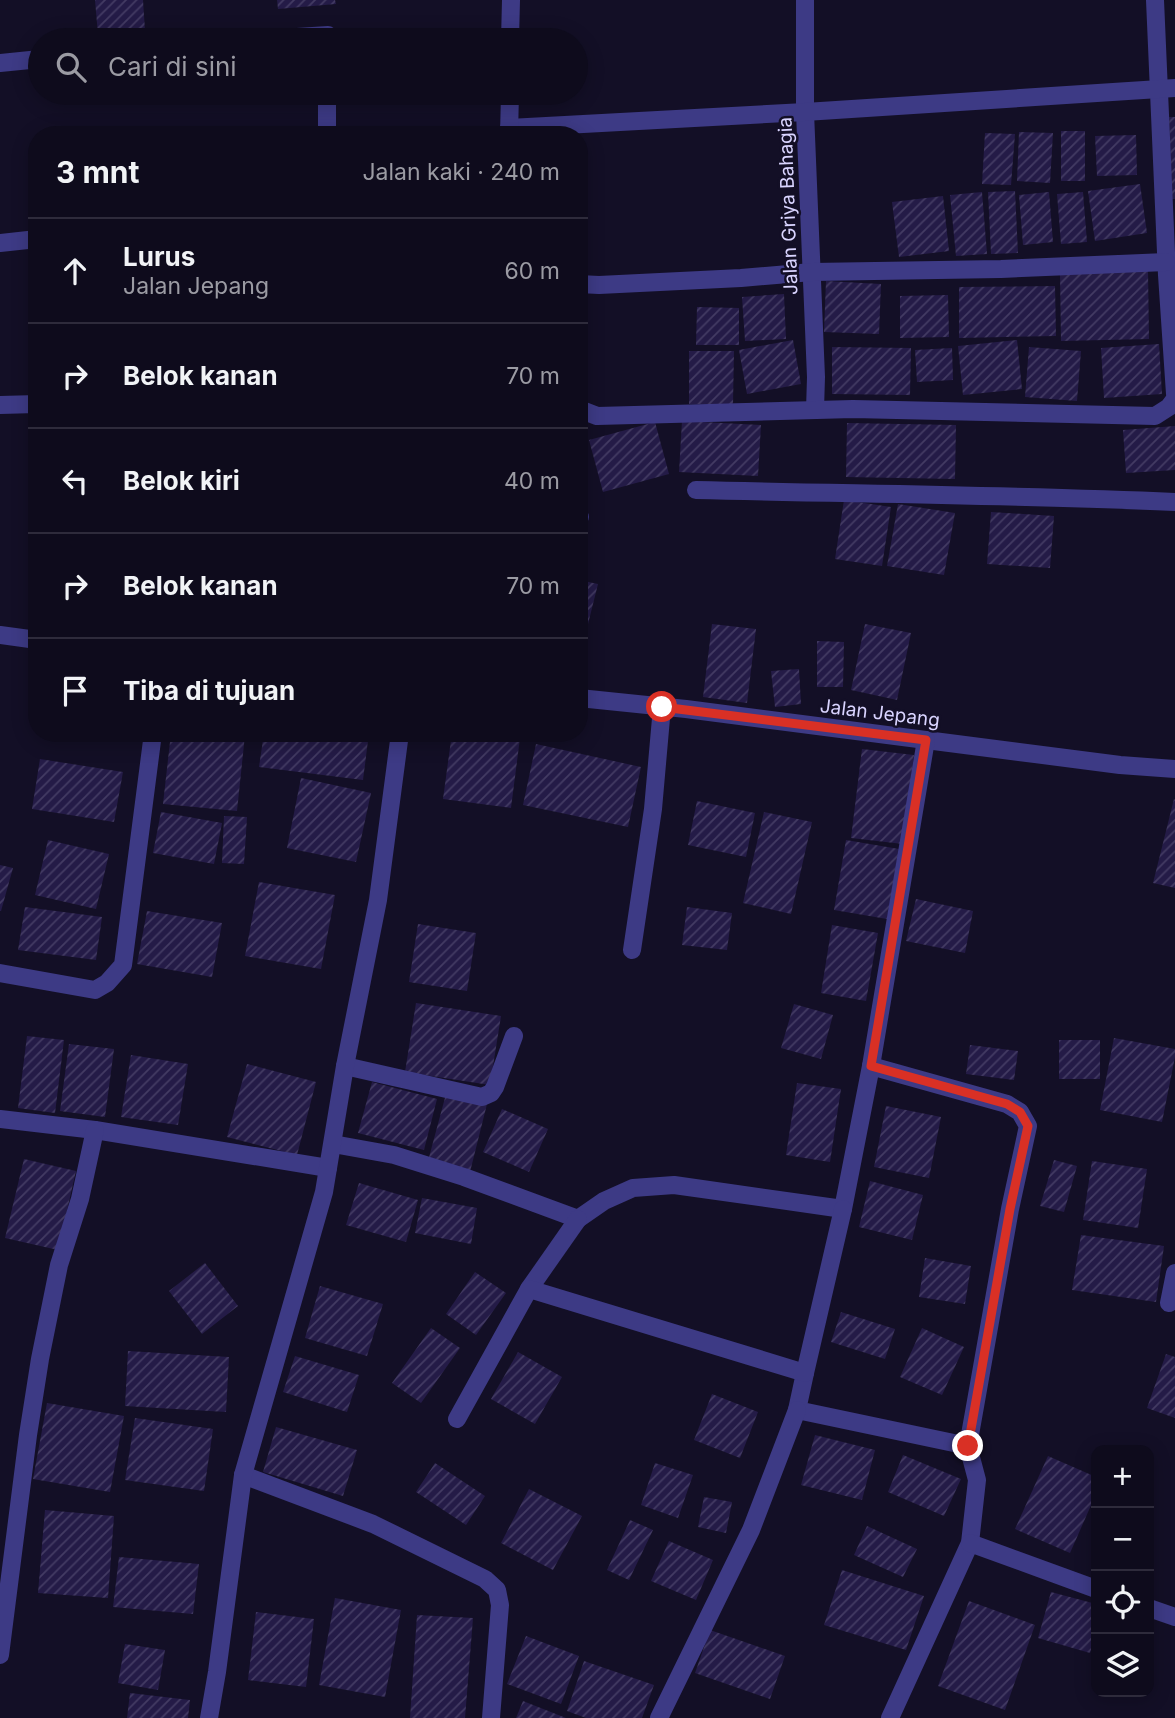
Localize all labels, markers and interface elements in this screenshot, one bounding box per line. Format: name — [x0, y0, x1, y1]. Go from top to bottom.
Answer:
search box — [28, 28, 588, 105]
icon: search — [52, 48, 90, 86]
text: Cari di sini — [108, 51, 237, 82]
street label: Jalan Griya Bahagia — [773, 117, 803, 295]
text: 3 mnt — [56, 154, 140, 190]
text: Jalan kaki · 240 m — [362, 158, 560, 186]
text: Lurus — [123, 241, 195, 272]
icon: ahead — [56, 252, 94, 290]
text: 60 m — [505, 257, 560, 285]
text: Jalan Jepang — [123, 272, 269, 300]
icon: right — [56, 357, 94, 395]
text: Belok kanan — [123, 360, 278, 391]
text: 70 m — [506, 362, 560, 390]
icon: left — [56, 462, 94, 500]
text: Belok kiri — [123, 465, 240, 496]
text: 40 m — [504, 467, 560, 495]
icon: right — [56, 567, 94, 605]
text: Belok kanan — [123, 570, 278, 601]
text: 70 m — [506, 572, 560, 600]
icon: arrive — [56, 672, 94, 710]
text: Tiba di tujuan — [123, 675, 295, 706]
route start — [646, 691, 677, 722]
street label: Jalan Jepang — [819, 694, 941, 732]
route end — [952, 1430, 983, 1461]
map controls — [1091, 1445, 1154, 1697]
button: + — [1091, 1445, 1154, 1508]
button: − — [1091, 1508, 1154, 1571]
button: locate — [1091, 1571, 1154, 1634]
button: layers — [1091, 1634, 1154, 1697]

